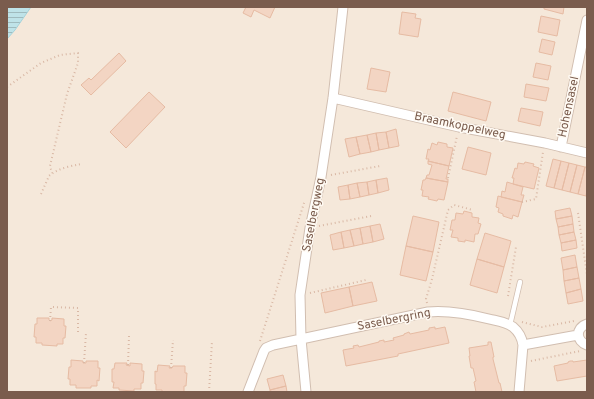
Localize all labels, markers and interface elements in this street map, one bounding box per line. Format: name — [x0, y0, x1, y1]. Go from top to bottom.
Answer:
street label: Hohensasel — [555, 75, 583, 139]
street label: Braamkoppelweg — [413, 108, 507, 144]
street label: Saselbergweg — [299, 177, 329, 253]
street label: Saselbergring — [356, 305, 432, 335]

